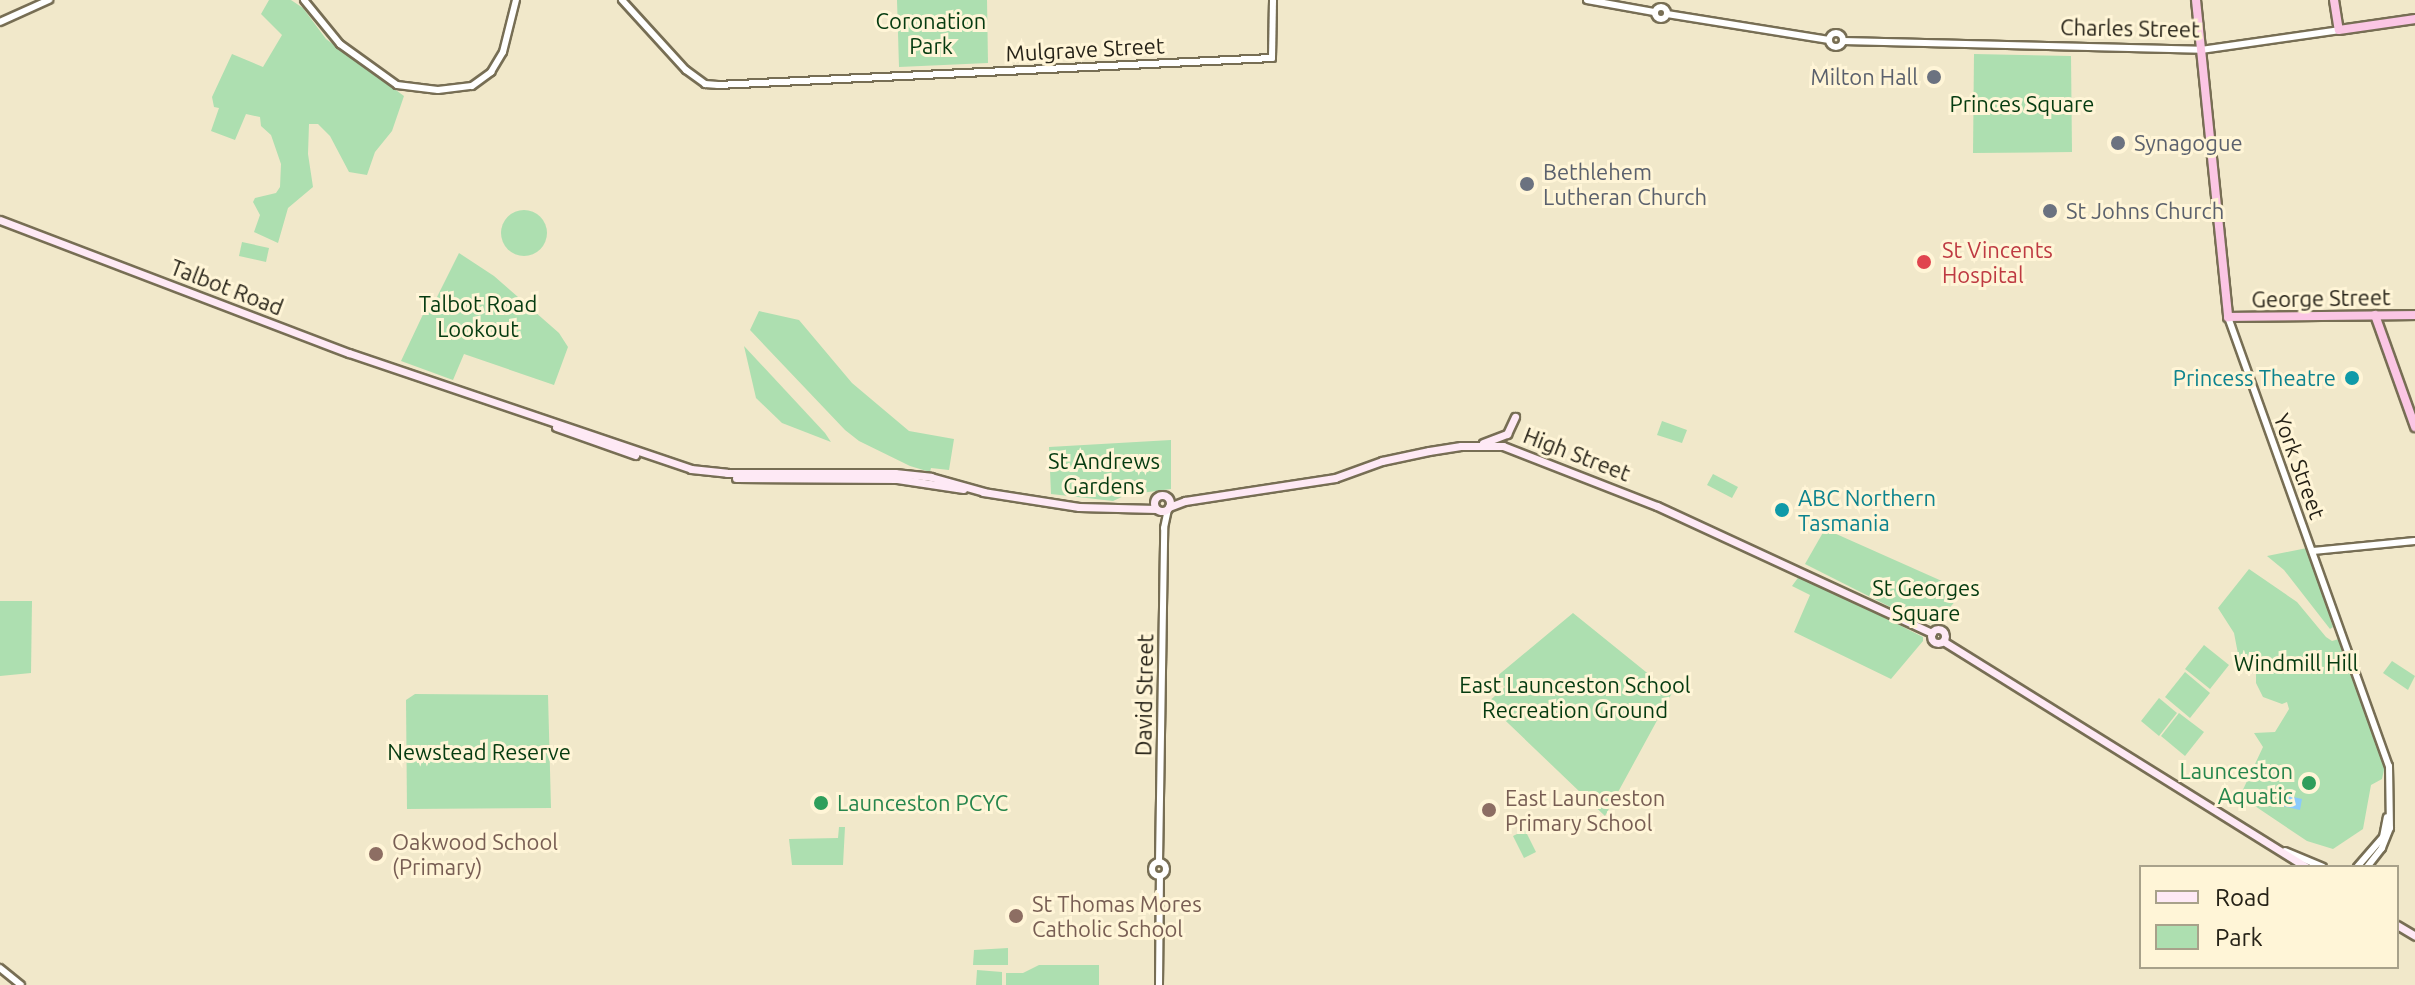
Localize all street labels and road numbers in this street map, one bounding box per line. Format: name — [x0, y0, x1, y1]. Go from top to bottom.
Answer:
street label: Charles Street — [2060, 14, 2200, 42]
street label: Mulgrave Street — [1005, 32, 1165, 66]
street label: Talbot Road — [167, 253, 287, 321]
street label: George Street — [2251, 284, 2391, 312]
street label: York Street — [2269, 410, 2331, 522]
street label: High Street — [1520, 422, 1634, 486]
street label: David Street — [1130, 634, 1158, 756]

